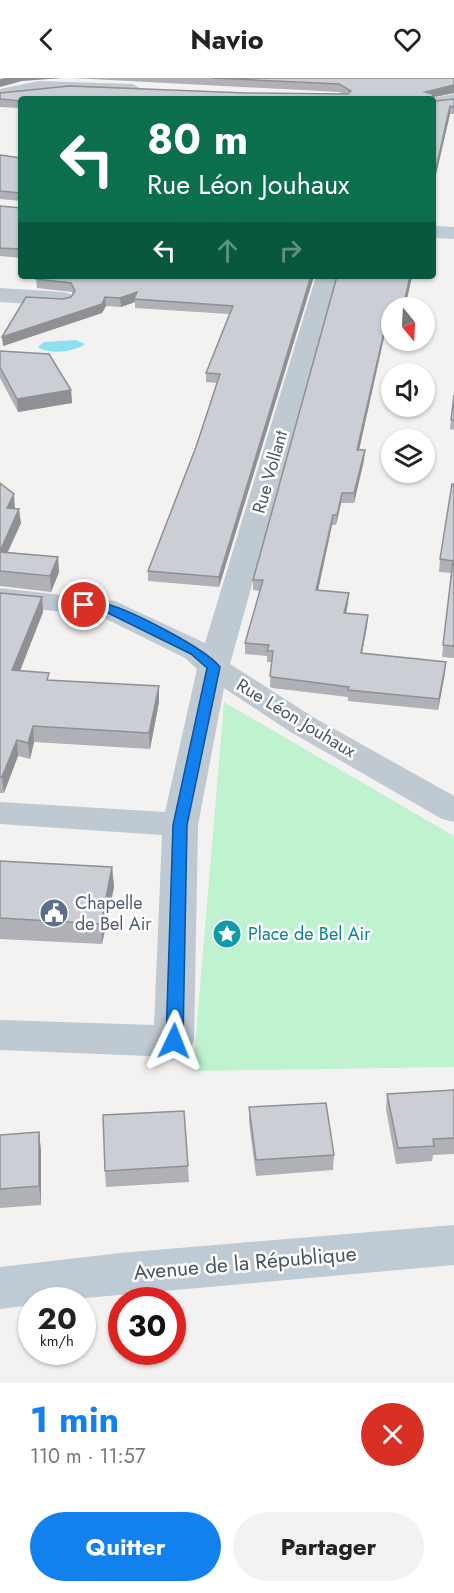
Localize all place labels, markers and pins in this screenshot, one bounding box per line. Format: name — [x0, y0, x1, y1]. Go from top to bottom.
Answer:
pin — [58, 579, 109, 630]
place label: Chapelle de Bel Air — [75, 890, 152, 937]
public building icon: Chapelle de Bel Air — [38, 897, 70, 929]
place icon: Place de Bel Air — [211, 918, 243, 950]
place label: Place de Bel Air — [248, 921, 371, 947]

